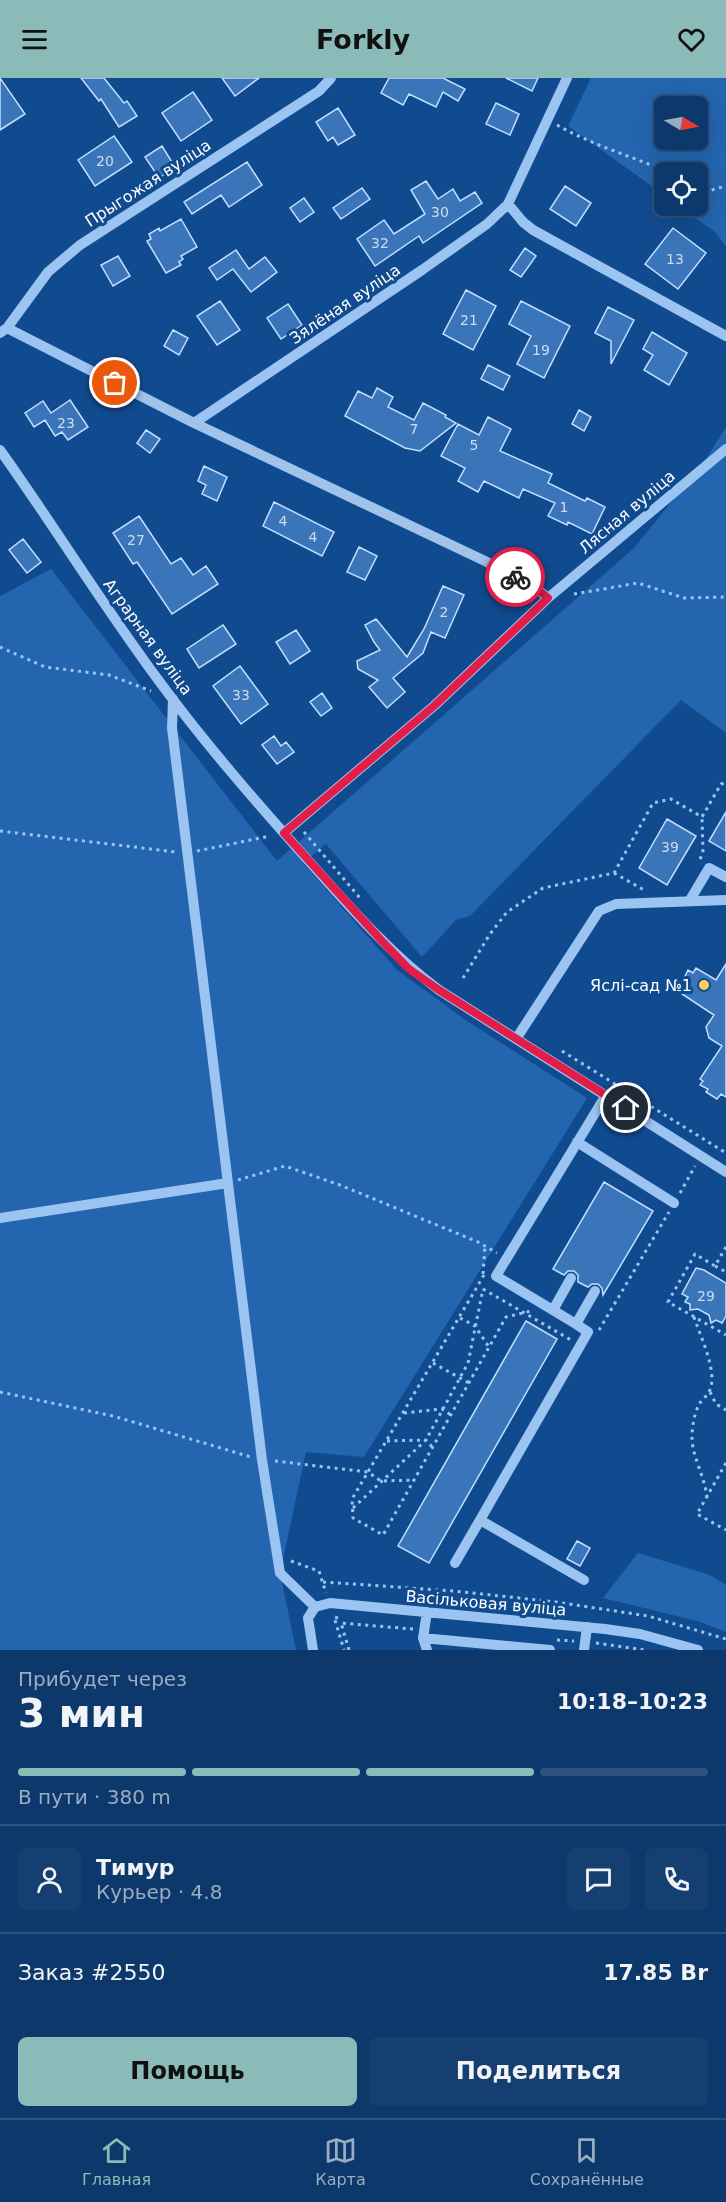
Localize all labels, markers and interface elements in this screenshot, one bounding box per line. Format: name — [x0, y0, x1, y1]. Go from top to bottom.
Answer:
icon: menu — [18, 23, 51, 56]
icon: heart — [675, 23, 708, 56]
text: Forkly — [316, 24, 410, 55]
north arrow — [654, 96, 708, 150]
map controls — [654, 96, 708, 216]
street label: Прыгожая вуліца — [82, 135, 214, 231]
house number: 20 — [96, 153, 114, 169]
button: locate — [654, 162, 708, 216]
house number: 30 — [431, 204, 449, 220]
house number: 32 — [371, 235, 389, 251]
house number: 13 — [666, 251, 684, 267]
street label: Зялёная вуліца — [286, 260, 404, 348]
house number: 21 — [460, 312, 478, 328]
house number: 19 — [532, 342, 550, 358]
pin — [89, 357, 140, 408]
icon: bag — [98, 366, 131, 399]
house number: 23 — [57, 415, 75, 431]
house number: 7 — [410, 421, 418, 437]
house number: 5 — [470, 437, 478, 453]
street label: Лясная вуліца — [575, 466, 679, 558]
house number: 1 — [560, 499, 568, 515]
house number: 4 — [279, 513, 288, 529]
house number: 4 — [309, 529, 318, 545]
house number: 27 — [127, 532, 145, 548]
courier — [485, 547, 545, 607]
icon: bike — [499, 561, 532, 594]
street label: Аграрная вуліца — [100, 575, 196, 699]
house number: 2 — [440, 604, 448, 620]
house number: 33 — [232, 687, 250, 703]
house number: 39 — [661, 839, 679, 855]
place label: Яслі-сад №1 — [590, 976, 692, 995]
marker: Яслі-сад №1 — [697, 978, 711, 992]
pin — [600, 1082, 651, 1133]
icon: home — [609, 1091, 642, 1124]
house number: 29 — [697, 1288, 715, 1304]
street label: Васільковая вуліца — [405, 1587, 567, 1619]
text: Прибудет через — [18, 1667, 187, 1691]
text: 10:18–10:23 — [557, 1689, 708, 1714]
text: 3 мин — [18, 1691, 145, 1736]
text: В пути · 380 m — [18, 1785, 171, 1809]
button: person — [18, 1848, 81, 1911]
button: chat — [567, 1848, 630, 1911]
button: phone — [645, 1848, 708, 1911]
text: Тимур — [96, 1855, 175, 1880]
text: Курьер · 4.8 — [96, 1880, 222, 1904]
text: Заказ #2550 — [18, 1960, 165, 1985]
text: 17.85 Br — [603, 1960, 708, 1985]
button: Помощь — [18, 2037, 357, 2106]
button: Поделиться — [369, 2037, 708, 2106]
tab: Главная — [82, 2134, 151, 2189]
tab: Карта — [315, 2134, 366, 2189]
tab: Сохранённые — [530, 2134, 644, 2189]

